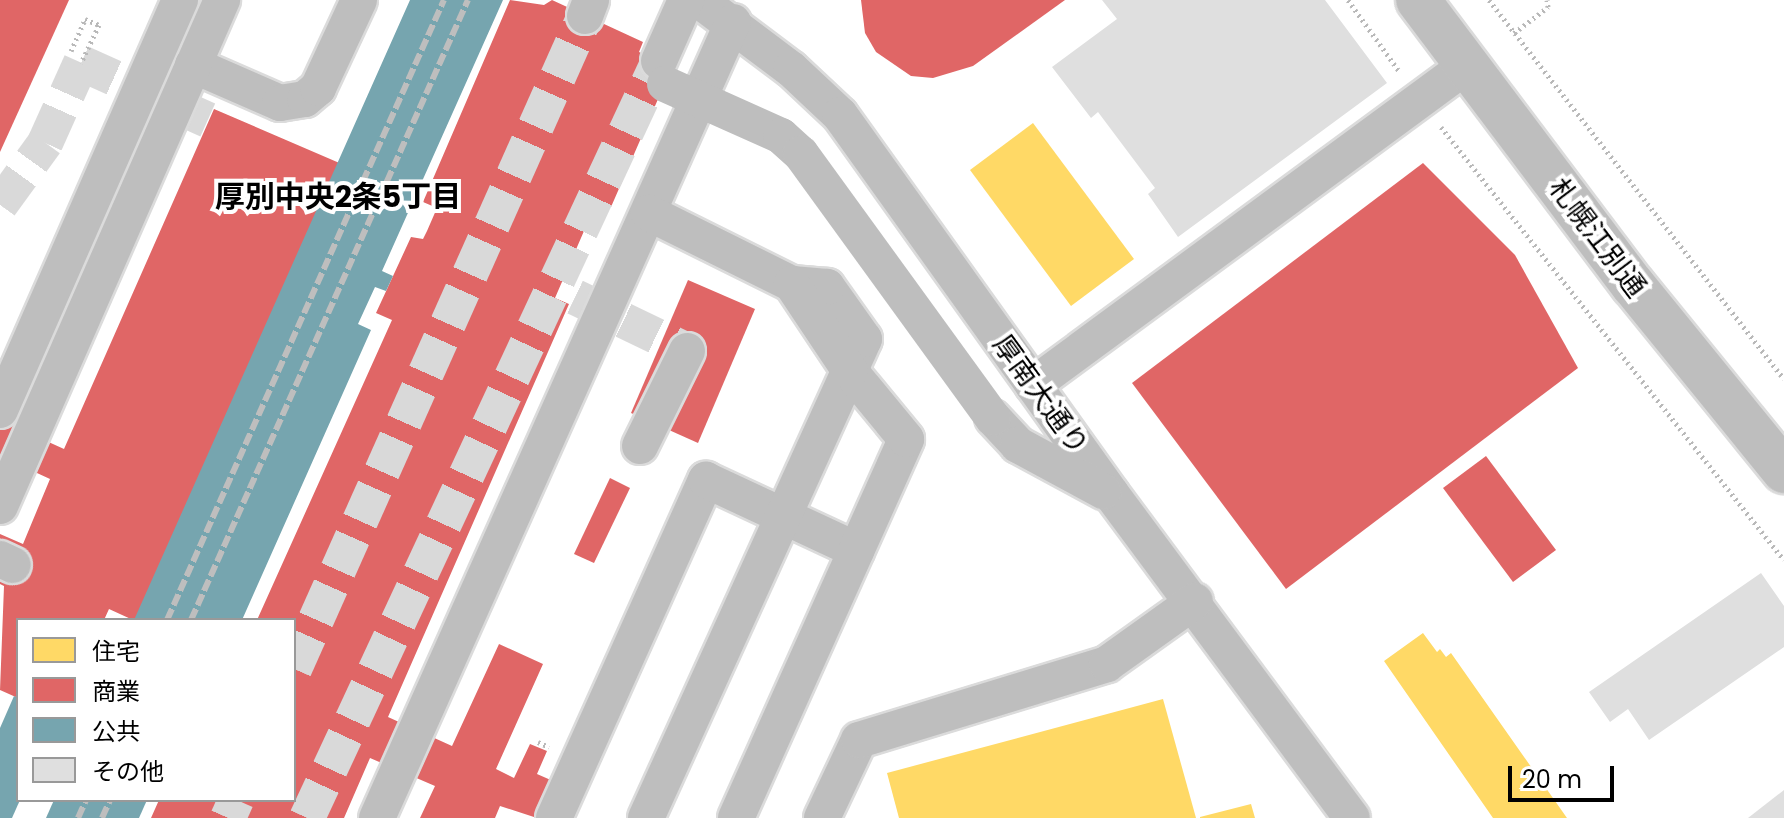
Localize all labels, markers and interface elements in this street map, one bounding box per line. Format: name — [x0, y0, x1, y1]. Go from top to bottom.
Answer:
street label: 札幌江別通 — [1541, 172, 1653, 304]
district label: 厚別中央2条5丁目 — [215, 179, 461, 215]
street label: 厚南大通り — [985, 328, 1095, 462]
legend — [16, 618, 296, 802]
text: 住宅 — [92, 635, 140, 668]
text: 商業 — [92, 675, 140, 708]
text: 公共 — [92, 715, 140, 748]
scale bar — [1512, 750, 1618, 800]
text: その他 — [92, 755, 164, 788]
text: 20 m — [1522, 763, 1582, 796]

